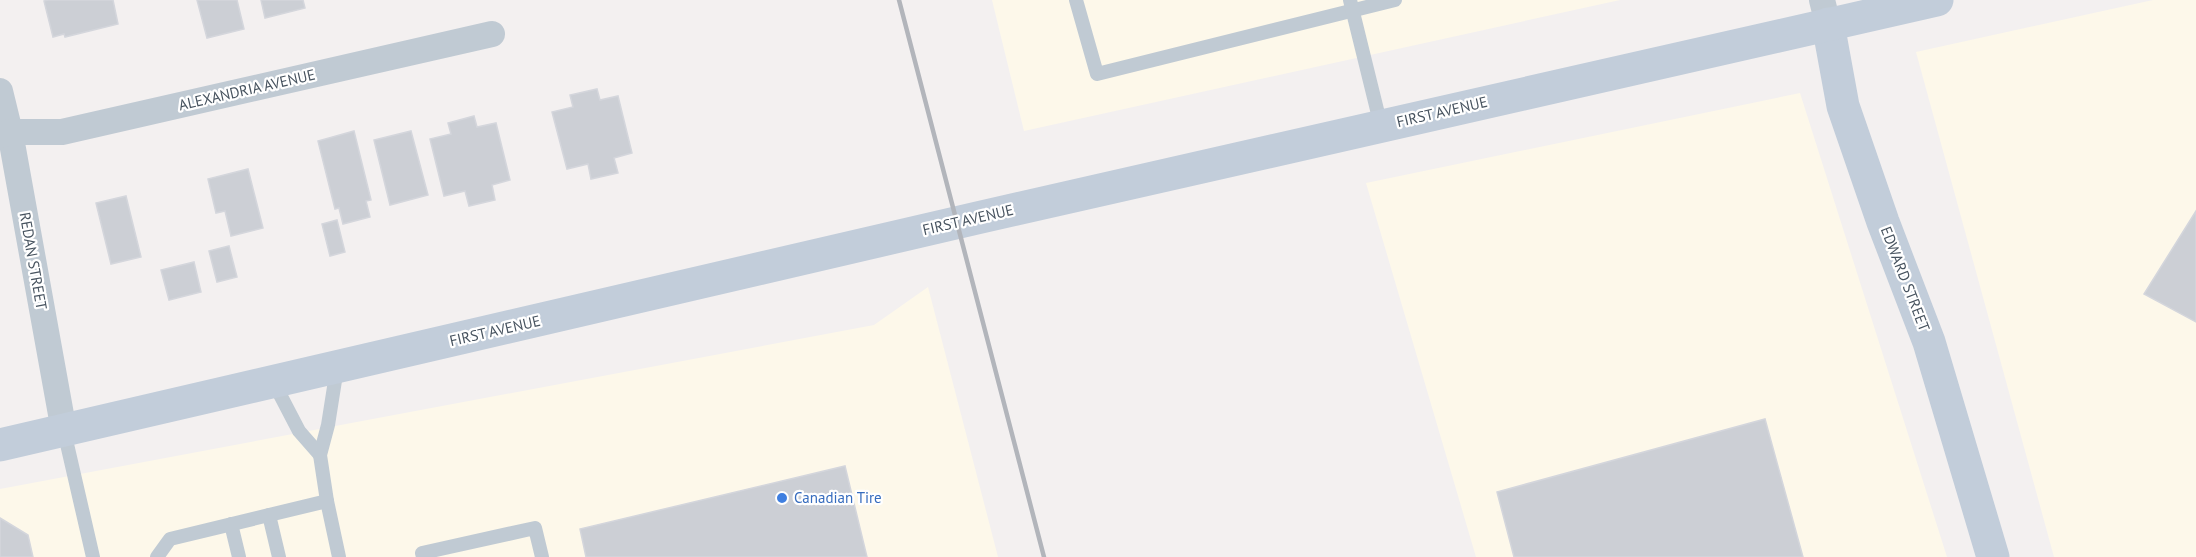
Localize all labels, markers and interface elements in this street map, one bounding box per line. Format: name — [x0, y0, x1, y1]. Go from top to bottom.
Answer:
street label: ALEXANDRIA AVENUE — [177, 65, 317, 114]
street label: FIRST AVENUE — [1395, 92, 1489, 131]
street label: FIRST AVENUE — [921, 200, 1015, 239]
street label: REDAN STREET — [16, 211, 52, 312]
street label: EDWARD STREET — [1877, 224, 1934, 335]
street label: FIRST AVENUE — [448, 311, 542, 350]
place label: Canadian Tire — [794, 488, 882, 507]
marker: Canadian Tire — [775, 491, 789, 505]

